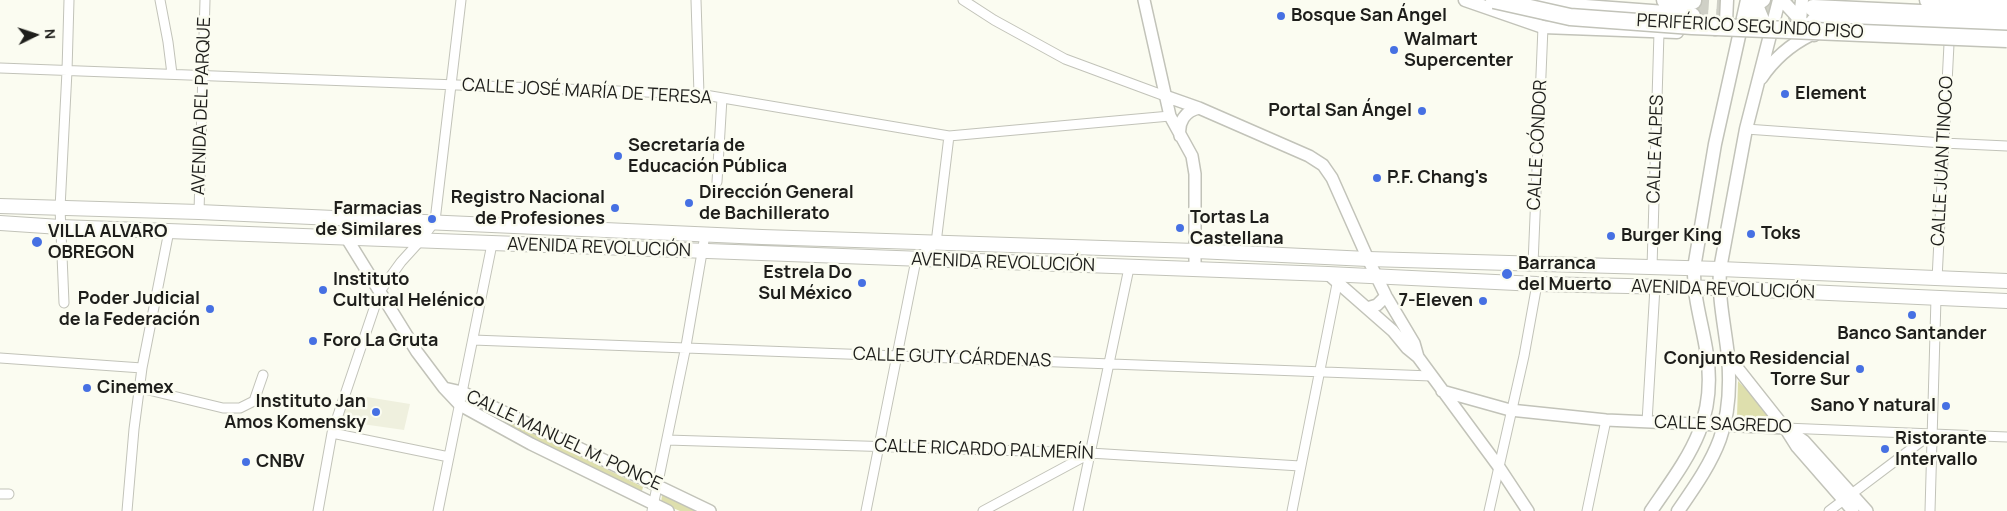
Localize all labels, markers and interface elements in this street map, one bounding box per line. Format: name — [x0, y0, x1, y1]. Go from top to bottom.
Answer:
place label: Bosque San Ángel — [1291, 5, 1447, 27]
north arrow — [10, 10, 60, 60]
marker: Bosque San Ángel — [1275, 10, 1287, 22]
street label: PERIFÉRICO SEGUNDO PISO — [1636, 10, 1864, 44]
street label: AVENIDA DEL PARQUE — [188, 17, 216, 195]
text: N — [41, 28, 60, 40]
place label: Walmart Supercenter — [1404, 29, 1513, 72]
marker: Walmart Supercenter — [1388, 44, 1400, 56]
street label: CALLE JOSÉ MARÍA DE TERESA — [462, 75, 712, 109]
street label: CALLE JUAN TINOCO — [1928, 75, 1958, 247]
street label: CALLE CÓNDOR — [1524, 79, 1552, 211]
place label: Element — [1795, 83, 1867, 105]
marker: Element — [1779, 88, 1791, 100]
street label: CALLE ALPES — [1643, 94, 1669, 204]
place label: Portal San Ángel — [1268, 100, 1412, 122]
marker: Portal San Ángel — [1416, 105, 1428, 117]
place label: Secretaría de Educación Pública — [628, 135, 787, 178]
marker: Secretaría de Educación Pública — [612, 150, 624, 162]
place label: P.F. Chang's — [1387, 167, 1488, 189]
marker: P.F. Chang's — [1371, 172, 1383, 184]
place label: Dirección General de Bachillerato — [699, 182, 854, 224]
place label: Registro Nacional de Profesiones — [451, 187, 605, 230]
marker: Dirección General de Bachillerato — [683, 197, 695, 209]
place label: Farmacias de Similares — [315, 198, 422, 240]
marker: Registro Nacional de Profesiones — [609, 202, 621, 214]
place label: Tortas La Castellana — [1190, 207, 1284, 250]
marker: Farmacias de Similares — [426, 213, 438, 225]
place label: VILLA ALVARO OBREGON — [48, 221, 167, 264]
marker: Tortas La Castellana — [1174, 222, 1186, 234]
place label: Toks — [1761, 223, 1801, 245]
place label: Burger King — [1621, 225, 1722, 247]
marker: Toks — [1745, 228, 1757, 240]
marker: Burger King — [1605, 230, 1617, 242]
street label: AVENIDA REVOLUCIÓN — [507, 234, 691, 262]
marker: VILLA ALVARO OBREGON — [30, 235, 44, 249]
street label: AVENIDA REVOLUCIÓN — [911, 249, 1095, 277]
place label: Barranca del Muerto — [1518, 253, 1612, 296]
place label: Estrela Do Sul México — [758, 262, 852, 304]
marker: Barranca del Muerto — [1500, 267, 1514, 281]
place label: Instituto Cultural Helénico — [333, 269, 485, 312]
street label: AVENIDA REVOLUCIÓN — [1631, 276, 1815, 304]
marker: Estrela Do Sul México — [856, 277, 868, 289]
marker: Instituto Cultural Helénico — [317, 284, 329, 296]
place label: Poder Judicial de la Federación — [59, 288, 200, 330]
place label: 7-Eleven — [1398, 290, 1473, 312]
marker: 7-Eleven — [1477, 295, 1489, 307]
marker: Poder Judicial de la Federación — [204, 303, 216, 315]
marker: Banco Santander — [1906, 309, 1918, 321]
place label: Banco Santander — [1837, 323, 1987, 345]
place label: Foro La Gruta — [323, 330, 438, 352]
marker: Foro La Gruta — [307, 335, 319, 347]
street label: CALLE GUTY CÁRDENAS — [852, 344, 1052, 372]
place label: Conjunto Residencial Torre Sur — [1664, 348, 1850, 390]
marker: Conjunto Residencial Torre Sur — [1854, 363, 1866, 375]
place label: Cinemex — [97, 377, 173, 399]
marker: Cinemex — [81, 382, 93, 394]
street label: CALLE MANUEL M. PONCE — [463, 386, 665, 496]
place label: Instituto Jan Amos Komensky — [224, 391, 366, 434]
place label: Sano Y natural — [1810, 395, 1936, 417]
marker: Sano Y natural — [1940, 400, 1952, 412]
marker: Instituto Jan Amos Komensky — [370, 406, 382, 418]
street label: CALLE SAGREDO — [1654, 412, 1792, 438]
place label: Ristorante Intervallo — [1895, 428, 1987, 470]
street label: CALLE RICARDO PALMERÍN — [874, 435, 1094, 465]
marker: Ristorante Intervallo — [1879, 443, 1891, 455]
place label: CNBV — [256, 451, 305, 473]
marker: CNBV — [240, 456, 252, 468]

